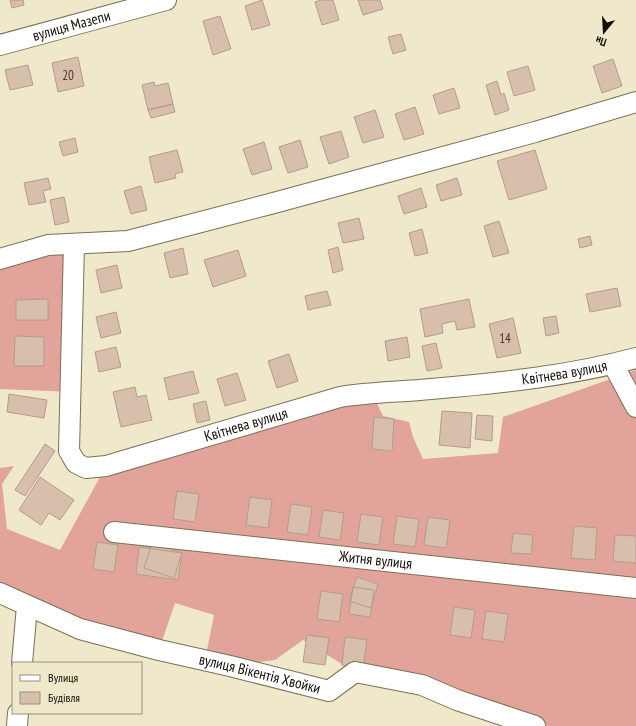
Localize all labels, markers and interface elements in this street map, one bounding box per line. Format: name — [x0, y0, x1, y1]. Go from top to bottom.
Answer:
street label: вулиця Мазепи — [30, 6, 112, 45]
north arrow — [584, 12, 624, 52]
text: Пн — [594, 33, 608, 50]
house number: 20 — [62, 67, 74, 84]
house number: 14 — [499, 330, 511, 347]
street label: Квітнева вулиця — [521, 355, 609, 389]
street label: Квітнева вулиця — [202, 403, 290, 446]
street label: Житня вулиця — [337, 546, 413, 573]
street label: вулиця Вікентія Хвойки — [197, 649, 323, 697]
legend — [12, 662, 142, 714]
text: Вулиця — [48, 670, 78, 685]
text: Будівля — [48, 690, 80, 705]

